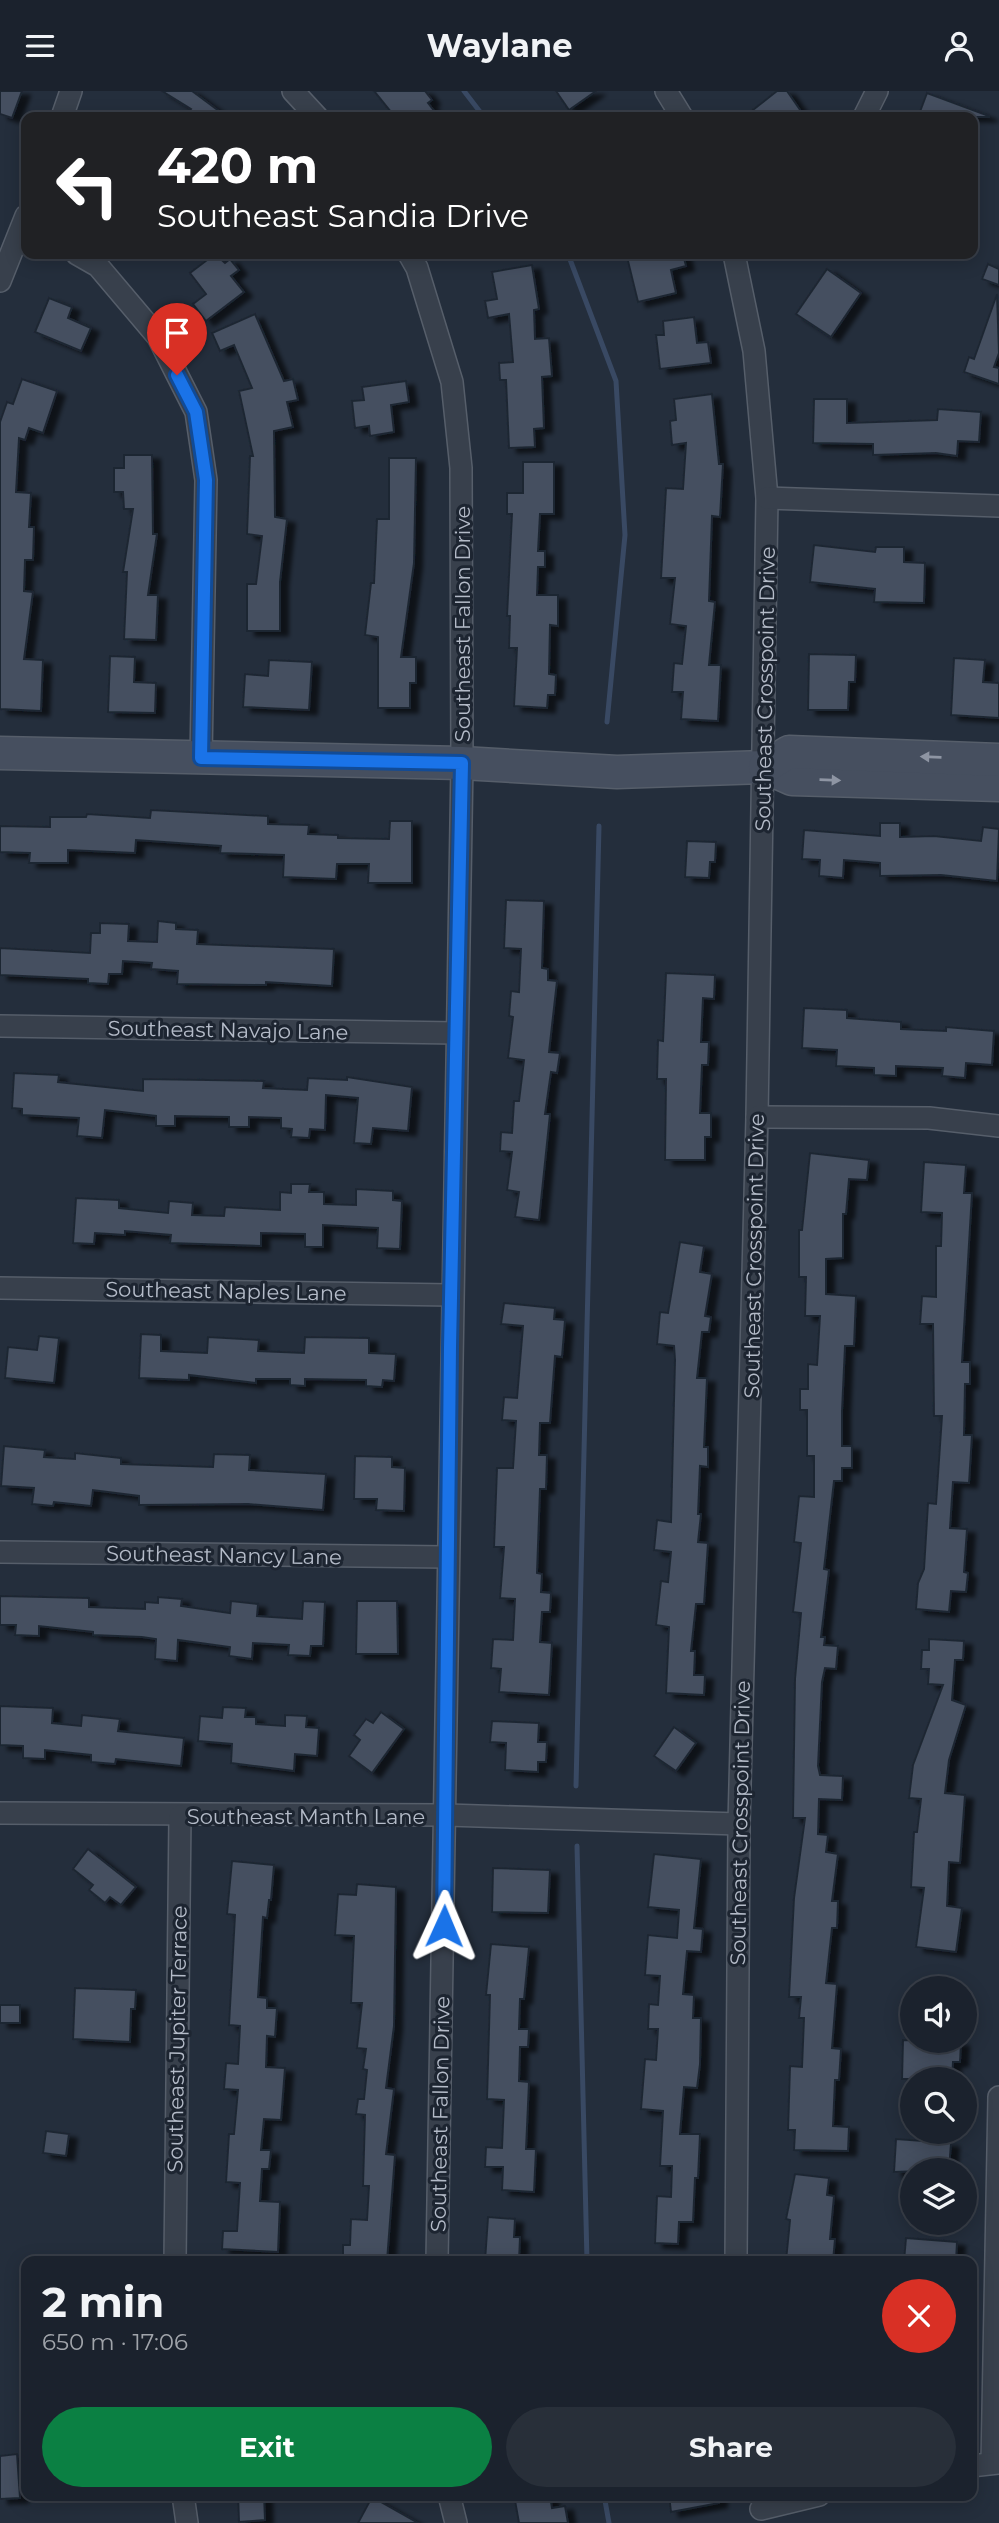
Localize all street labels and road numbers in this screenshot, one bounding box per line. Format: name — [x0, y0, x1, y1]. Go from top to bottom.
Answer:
street label: Southeast Fallon Drive — [450, 506, 475, 742]
street label: Southeast Crosspoint Drive — [750, 546, 780, 832]
street label: Southeast Navajo Lane — [107, 1015, 349, 1045]
street label: Southeast Crosspoint Drive — [739, 1113, 769, 1399]
street label: Southeast Naples Lane — [105, 1276, 347, 1306]
street label: Southeast Nancy Lane — [106, 1540, 342, 1570]
street label: Southeast Crosspoint Drive — [725, 1680, 755, 1966]
street label: Southeast Manth Lane — [187, 1804, 425, 1829]
street label: Southeast Jupiter Terrace — [162, 1905, 192, 2173]
street label: Southeast Fallon Drive — [425, 1996, 455, 2232]

